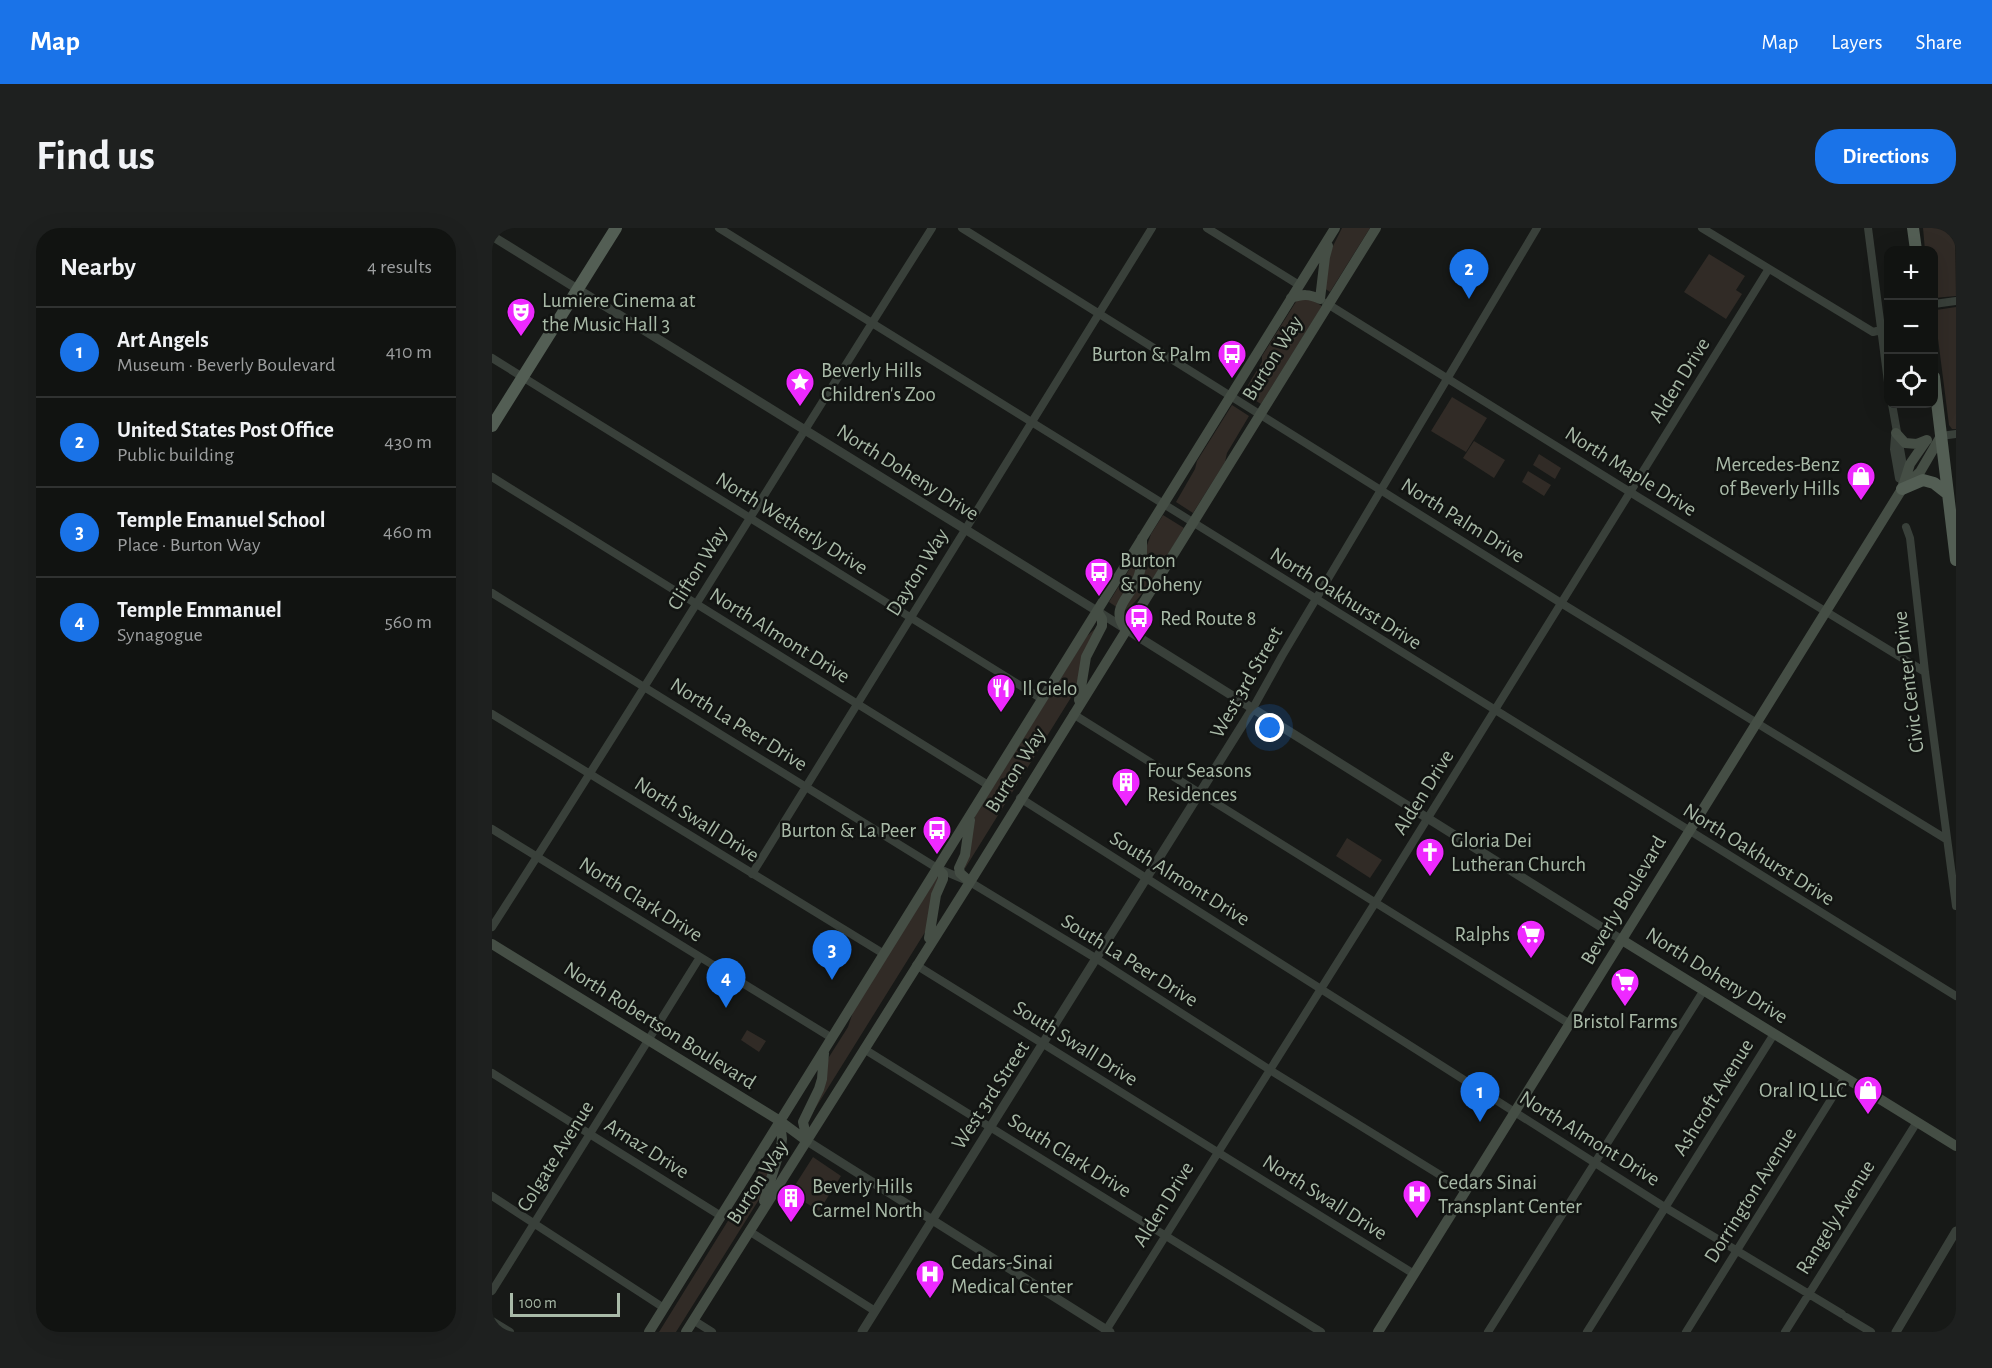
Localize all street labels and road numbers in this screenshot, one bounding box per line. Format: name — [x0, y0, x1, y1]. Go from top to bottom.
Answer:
street label: Burton Way — [1238, 312, 1307, 404]
street label: Alden Drive — [1645, 334, 1714, 426]
street label: North Doheny Drive — [833, 420, 982, 524]
street label: North Maple Drive — [1561, 423, 1700, 520]
street label: North Wetherly Drive — [712, 468, 871, 579]
street label: North Palm Drive — [1397, 474, 1528, 567]
street label: Clifton Way — [663, 523, 731, 614]
street label: Dayton Way — [882, 525, 953, 620]
street label: North Oakhurst Drive — [1266, 543, 1425, 654]
street label: North Almont Drive — [706, 584, 853, 687]
street label: Civic Center Drive — [1889, 610, 1928, 754]
street label: West 3rd Street — [1206, 623, 1287, 741]
street label: North La Peer Drive — [667, 674, 811, 775]
street label: Burton Way — [981, 724, 1050, 816]
street label: Alden Drive — [1389, 746, 1458, 838]
street label: North Swall Drive — [631, 773, 763, 866]
street label: North Oakhurst Drive — [1679, 799, 1838, 910]
street label: South Almont Drive — [1106, 827, 1253, 930]
street label: Beverly Boulevard — [1577, 832, 1670, 968]
street label: North Clark Drive — [575, 853, 706, 946]
street label: South La Peer Drive — [1058, 910, 1202, 1011]
street label: North Doheny Drive — [1642, 923, 1791, 1027]
street label: North Robertson Boulevard — [560, 958, 759, 1093]
street label: South Swall Drive — [1010, 997, 1142, 1090]
street label: Ashcroft Avenue — [1669, 1035, 1758, 1159]
street label: West 3rd Street — [948, 1037, 1033, 1153]
street label: North Almont Drive — [1516, 1087, 1663, 1190]
street label: Colgate Avenue — [513, 1097, 598, 1215]
street label: South Clark Drive — [1004, 1109, 1135, 1202]
street label: Arnaz Drive — [601, 1114, 693, 1183]
street label: Dorrington Avenue — [1700, 1124, 1801, 1267]
street label: Burton Way — [723, 1137, 792, 1228]
street label: North Swall Drive — [1259, 1151, 1391, 1244]
street label: Rangely Avenue — [1792, 1156, 1879, 1278]
street label: Alden Drive — [1129, 1158, 1198, 1250]

